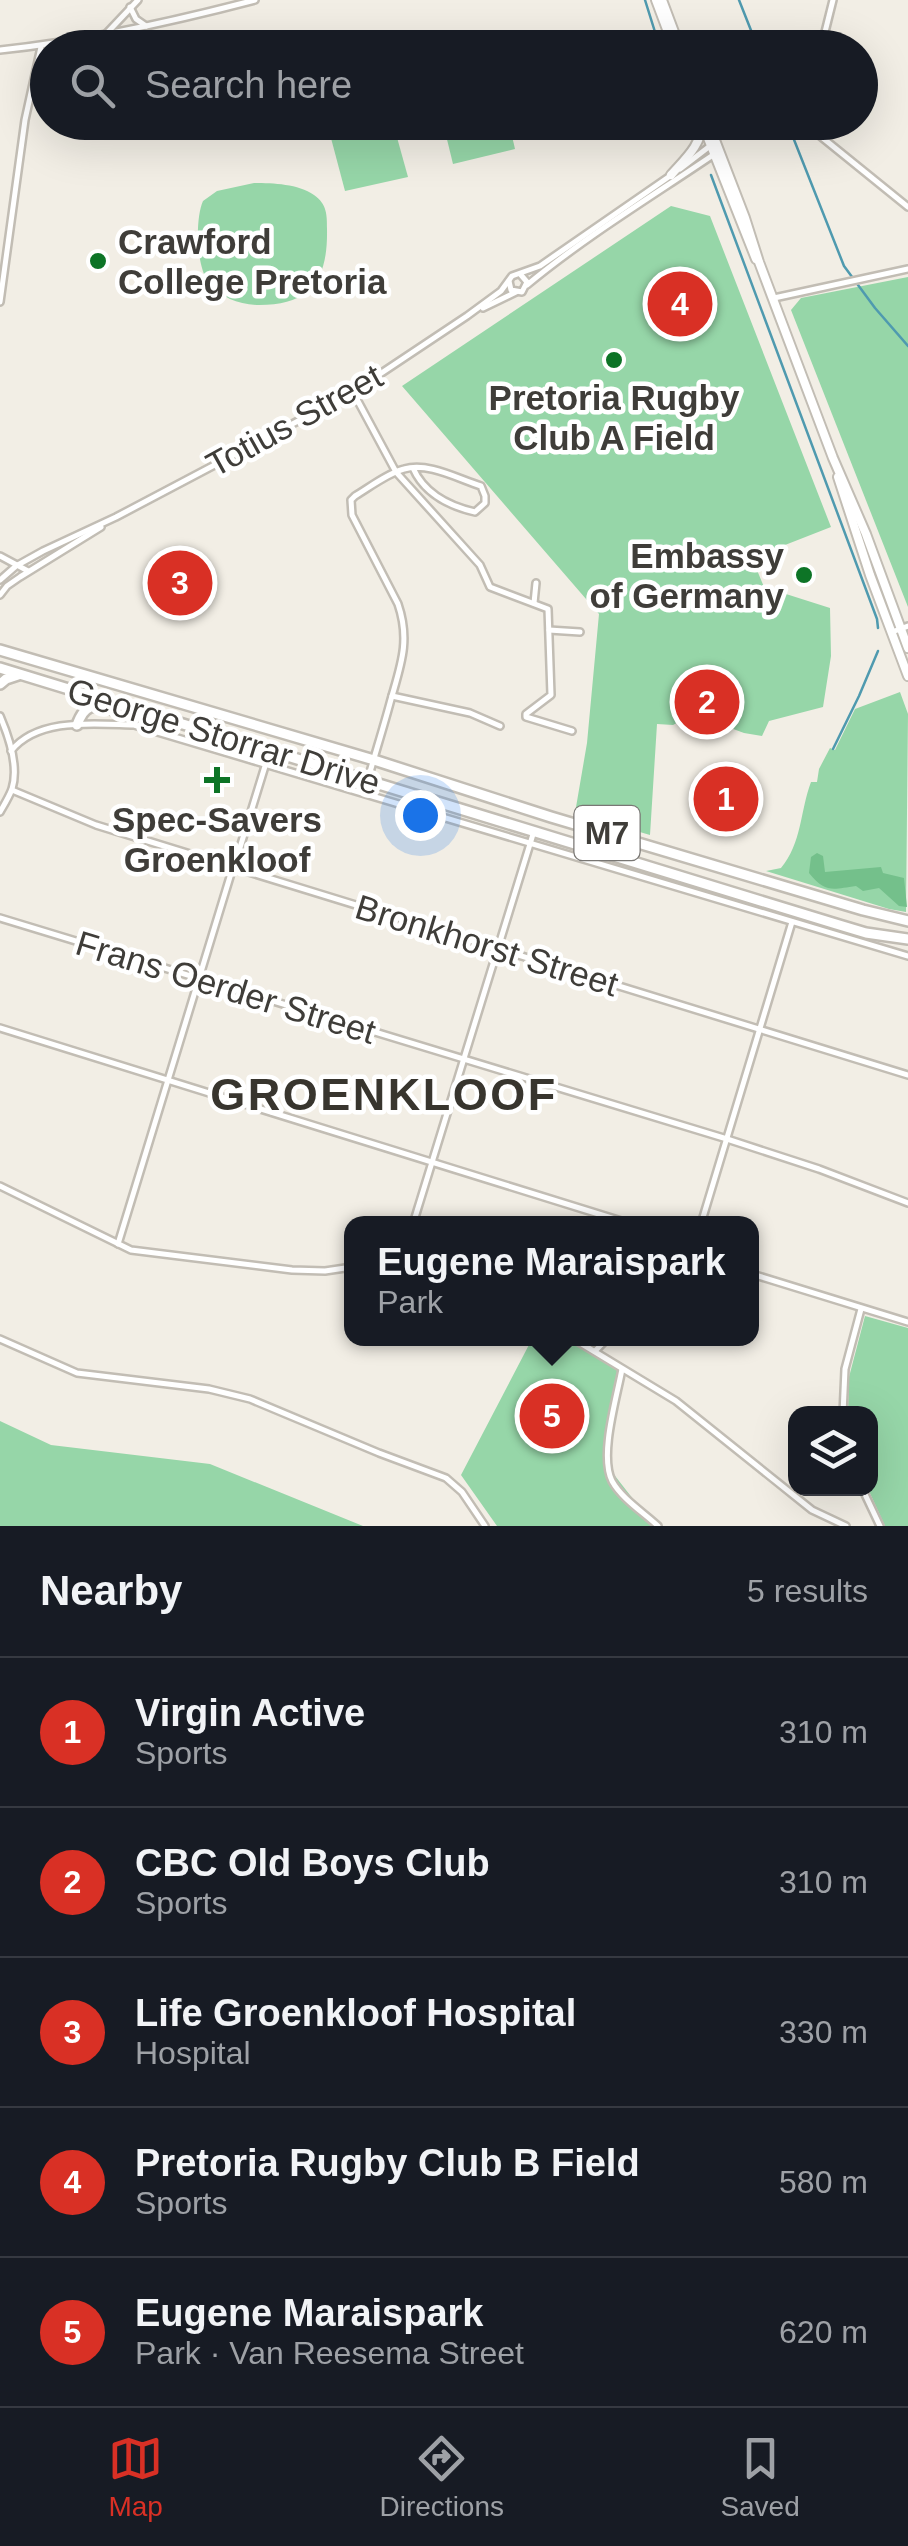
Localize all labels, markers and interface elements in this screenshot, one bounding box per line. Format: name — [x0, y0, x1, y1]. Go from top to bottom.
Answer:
search box — [30, 30, 878, 140]
icon: search — [65, 58, 120, 113]
text: Search here — [145, 64, 352, 106]
place label: Crawford College Pretoria — [118, 222, 387, 301]
marker: Crawford College Pretoria — [87, 250, 109, 272]
pin: 4 — [648, 266, 712, 342]
marker: Pretoria Rugby Club A Field — [603, 349, 625, 371]
street label: Totius Street — [199, 356, 389, 484]
place label: Pretoria Rugby Club A Field — [489, 378, 740, 457]
place label: Embassy of Germany — [590, 536, 785, 615]
pin: 3 — [148, 546, 212, 620]
marker: Embassy of Germany — [793, 564, 815, 586]
pin: 2 — [674, 664, 740, 740]
street label: George Storrar Drive — [63, 670, 385, 802]
pin: 1 — [694, 762, 758, 836]
marker: Spec-Savers Groenkloof — [204, 767, 230, 793]
your location — [395, 790, 446, 841]
place label: Spec-Savers Groenkloof — [112, 800, 322, 879]
road number: M7 — [574, 806, 640, 860]
street label: Bronkhorst Street — [351, 887, 623, 1004]
street label: Frans Oerder Street — [71, 923, 381, 1051]
district label: GROENKLOOF — [210, 1069, 558, 1120]
popup — [344, 1216, 759, 1346]
text: Eugene Maraispark — [377, 1241, 726, 1283]
text: Park — [377, 1284, 443, 1320]
pin: 5 — [520, 1378, 584, 1454]
map controls — [788, 1406, 878, 1496]
button: layers — [788, 1406, 878, 1496]
text: Nearby — [40, 1567, 182, 1614]
text: 5 results — [747, 1573, 868, 1609]
text: Virgin Active — [135, 1692, 365, 1734]
text: 1 — [64, 1714, 81, 1750]
text: 310 m — [779, 1714, 868, 1750]
text: Sports — [135, 1735, 227, 1771]
text: CBC Old Boys Club — [135, 1842, 490, 1884]
text: 2 — [64, 1864, 81, 1900]
text: 310 m — [779, 1864, 868, 1900]
text: Sports — [135, 1885, 227, 1921]
text: Life Groenkloof Hospital — [135, 1992, 576, 2034]
text: 3 — [64, 2014, 81, 2050]
text: 330 m — [779, 2014, 868, 2050]
text: Hospital — [135, 2035, 251, 2071]
text: Pretoria Rugby Club B Field — [135, 2142, 640, 2184]
text: 4 — [64, 2164, 81, 2200]
text: 580 m — [779, 2164, 868, 2200]
text: Sports — [135, 2185, 227, 2221]
text: Eugene Maraispark — [135, 2292, 483, 2334]
text: 5 — [64, 2314, 81, 2350]
text: 620 m — [779, 2314, 868, 2350]
text: Park · Van Reesema Street — [135, 2335, 524, 2371]
tab: Map — [108, 2431, 163, 2523]
tab: Directions — [380, 2431, 504, 2523]
tab: Saved — [720, 2431, 800, 2523]

